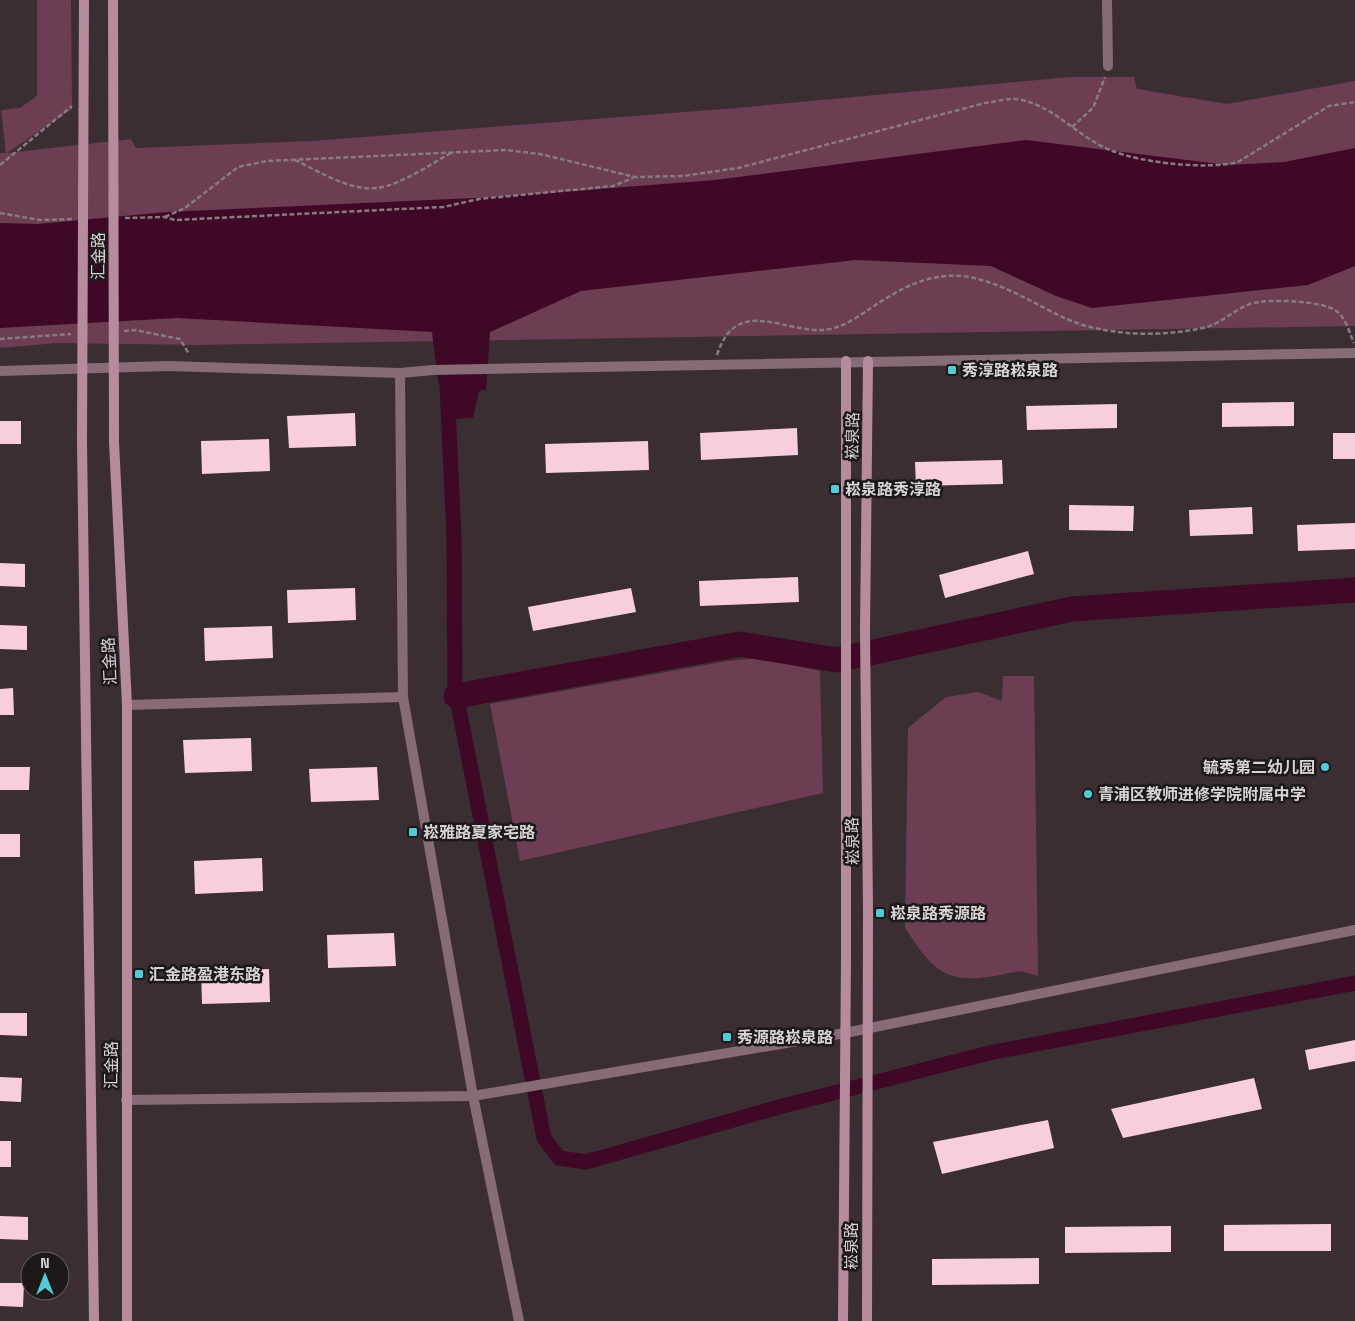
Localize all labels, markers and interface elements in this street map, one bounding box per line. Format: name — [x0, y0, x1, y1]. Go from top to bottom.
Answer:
street label: 汇金路 — [88, 232, 109, 280]
place label: 秀淳路崧泉路 — [962, 360, 1058, 381]
marker: 秀淳路崧泉路 — [946, 364, 958, 376]
street label: 崧泉路 — [842, 412, 863, 460]
place label: 崧泉路秀淳路 — [845, 479, 941, 500]
marker: 崧泉路秀淳路 — [829, 483, 841, 495]
street label: 汇金路 — [98, 636, 121, 685]
place label: 毓秀第二幼儿园 — [1203, 757, 1315, 778]
marker: 毓秀第二幼儿园 — [1319, 761, 1331, 773]
place label: 青浦区教师进修学院附属中学 — [1098, 784, 1306, 805]
marker: 青浦区教师进修学院附属中学 — [1082, 788, 1094, 800]
street label: 崧泉路 — [842, 817, 863, 865]
place label: 崧雅路夏家宅路 — [423, 822, 535, 843]
marker: 崧雅路夏家宅路 — [407, 826, 419, 838]
place label: 崧泉路秀源路 — [890, 903, 986, 924]
marker: 崧泉路秀源路 — [874, 907, 886, 919]
place label: 汇金路盈港东路 — [149, 964, 261, 985]
marker: 汇金路盈港东路 — [133, 968, 145, 980]
place label: 秀源路崧泉路 — [737, 1027, 833, 1048]
marker: 秀源路崧泉路 — [721, 1031, 733, 1043]
street label: 汇金路 — [101, 1041, 122, 1089]
street label: 崧泉路 — [841, 1222, 862, 1270]
north arrow — [20, 1251, 70, 1301]
text: N — [40, 1254, 50, 1272]

